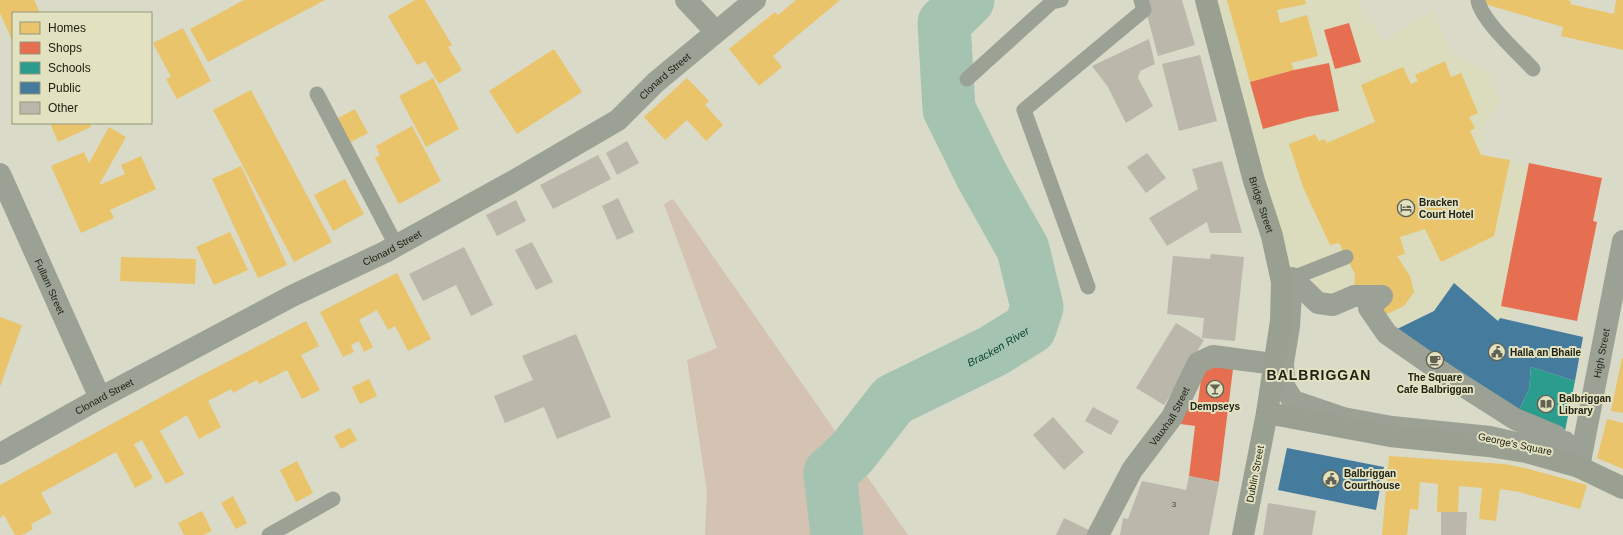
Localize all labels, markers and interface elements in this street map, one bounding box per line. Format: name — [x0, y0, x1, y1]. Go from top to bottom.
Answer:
legend — [12, 12, 152, 124]
text: Homes — [48, 21, 86, 35]
text: Shops — [48, 41, 82, 55]
street label: Clonard Street — [637, 50, 693, 101]
text: Schools — [48, 61, 91, 75]
text: Public — [48, 81, 81, 95]
text: Other — [48, 101, 78, 115]
street label: Bridge Street — [1248, 175, 1276, 234]
place label: Bracken Court Hotel — [1419, 197, 1474, 220]
hotel icon: Bracken Court Hotel — [1396, 198, 1416, 218]
street label: Clonard Street — [361, 228, 423, 267]
street label: Fullam Street — [33, 257, 67, 316]
water label: Bracken River — [965, 324, 1032, 369]
street label: High Street — [1591, 327, 1611, 379]
public building icon: Halla an Bhaile — [1487, 342, 1507, 362]
place label: Halla an Bhaile — [1510, 347, 1582, 358]
cafe icon: The Square Cafe Balbriggan — [1425, 350, 1445, 370]
district label: BALBRIGGAN — [1267, 367, 1371, 383]
place label: The Square Cafe Balbriggan — [1397, 372, 1473, 395]
street label: Clonard Street — [73, 376, 135, 416]
bar icon: Dempseys — [1205, 379, 1225, 399]
street label: Vauxhall Street — [1147, 385, 1191, 448]
place label: Balbriggan Library — [1559, 393, 1611, 416]
library icon: Balbriggan Library — [1536, 394, 1556, 414]
place label: Dempseys — [1190, 401, 1240, 412]
street label: George's Square — [1477, 431, 1553, 457]
street label: Dublin Street — [1244, 444, 1266, 503]
place label: Balbriggan Courthouse — [1344, 468, 1401, 491]
public building icon: Balbriggan Courthouse — [1321, 469, 1341, 489]
house number: 3 — [1172, 500, 1177, 509]

